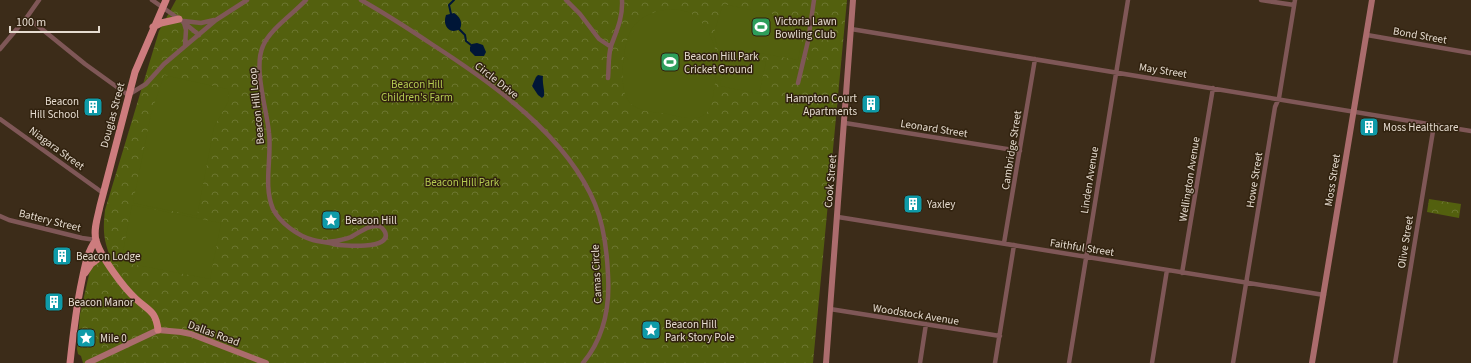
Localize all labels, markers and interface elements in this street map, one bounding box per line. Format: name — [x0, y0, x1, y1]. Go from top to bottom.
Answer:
scale bar — [10, 8, 99, 34]
text: 100 m — [16, 14, 46, 31]
place label: Victoria Lawn Bowling Club — [775, 14, 837, 42]
sports icon: Victoria Lawn Bowling Club — [750, 16, 772, 38]
street label: Bond Street — [1392, 23, 1448, 48]
place label: Beacon Hill Park Cricket Ground — [684, 49, 759, 77]
sports icon: Beacon Hill Park Cricket Ground — [659, 51, 681, 73]
street label: Circle Drive — [472, 58, 522, 103]
street label: May Street — [1138, 59, 1188, 82]
street label: Beacon Hill Loop — [245, 67, 268, 145]
park label: Beacon Hill Children's Farm — [381, 77, 453, 105]
street label: Douglas Street — [97, 81, 128, 149]
place label: Hampton Court Apartments — [786, 91, 857, 119]
building icon: Hampton Court Apartments — [860, 93, 882, 115]
place label: Beacon Hill School — [30, 94, 79, 122]
building icon: Beacon Hill School — [82, 96, 104, 118]
street label: Cambridge Street — [998, 109, 1025, 191]
street label: Leonard Street — [899, 116, 969, 141]
building icon: Moss Healthcare — [1358, 116, 1380, 138]
place label: Moss Healthcare — [1383, 120, 1459, 135]
street label: Niagara Street — [26, 123, 88, 174]
street label: Wellington Avenue — [1175, 135, 1204, 223]
street label: Linden Avenue — [1077, 145, 1102, 215]
street label: Howe Street — [1243, 151, 1266, 209]
street label: Moss Street — [1321, 153, 1344, 207]
street label: Cook Street — [821, 154, 840, 208]
park label: Beacon Hill Park — [425, 175, 500, 190]
building icon: Yaxley — [902, 193, 924, 215]
place label: Yaxley — [926, 197, 955, 212]
street label: Battery Street — [17, 206, 83, 235]
place icon: Beacon Hill — [320, 209, 342, 231]
place label: Beacon Hill — [345, 213, 397, 228]
street label: Olive Street — [1394, 214, 1417, 269]
street label: Faithful Street — [1049, 235, 1115, 260]
street label: Camas Circle — [587, 243, 606, 304]
building icon: Beacon Lodge — [51, 245, 73, 267]
place label: Beacon Lodge — [76, 249, 141, 264]
building icon: Beacon Manor — [43, 291, 65, 313]
place label: Beacon Manor — [68, 295, 134, 310]
street label: Woodstock Avenue — [872, 300, 961, 329]
street label: Dallas Road — [186, 317, 242, 350]
place label: Beacon Hill Park Story Pole — [665, 317, 735, 345]
place icon: Beacon Hill Park Story Pole — [640, 319, 662, 341]
place icon: Mile 0 — [75, 327, 97, 349]
place label: Mile 0 — [100, 331, 127, 346]

